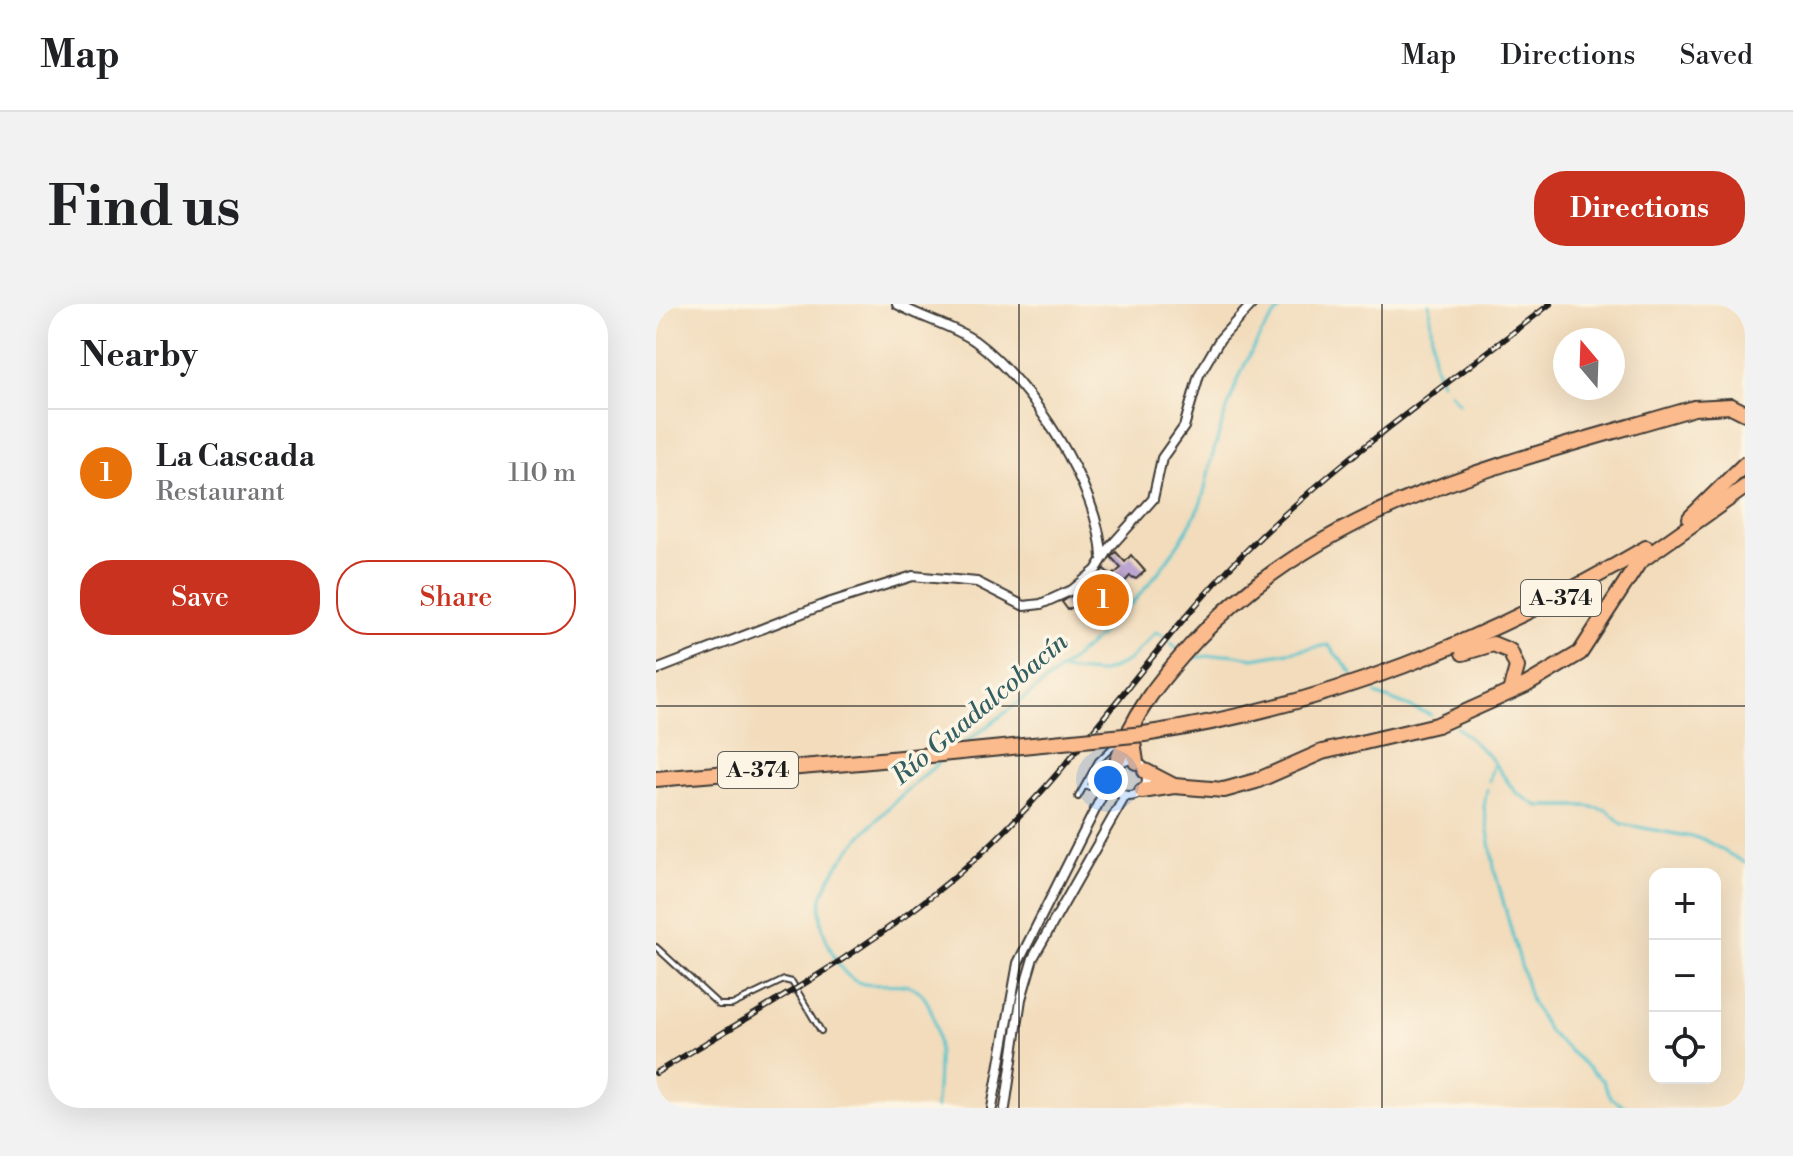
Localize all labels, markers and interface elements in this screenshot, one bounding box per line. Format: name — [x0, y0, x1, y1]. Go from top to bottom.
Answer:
text: Map — [40, 32, 120, 79]
text: Map — [1401, 38, 1456, 73]
text: Directions — [1500, 38, 1635, 73]
text: Saved — [1679, 38, 1753, 73]
button: Directions — [1534, 171, 1745, 246]
text: Find us — [48, 173, 241, 243]
north arrow — [1553, 328, 1625, 400]
text: Nearby — [80, 335, 198, 377]
text: La Cascada — [156, 438, 315, 476]
text: 1 — [100, 457, 112, 489]
text: 110 m — [508, 457, 576, 489]
text: Restaurant — [156, 476, 285, 508]
button: Save — [80, 560, 320, 635]
button: Share — [336, 560, 576, 635]
pin: 1 — [1077, 570, 1129, 630]
road number: A-374 — [1521, 580, 1601, 616]
water label: Río Guadalcobacín — [885, 626, 1075, 793]
road number: A-374 — [718, 752, 798, 788]
your location — [1088, 760, 1128, 800]
map controls — [1649, 868, 1721, 1084]
button: + — [1649, 868, 1721, 940]
button: − — [1649, 940, 1721, 1012]
button: locate — [1649, 1012, 1721, 1084]

